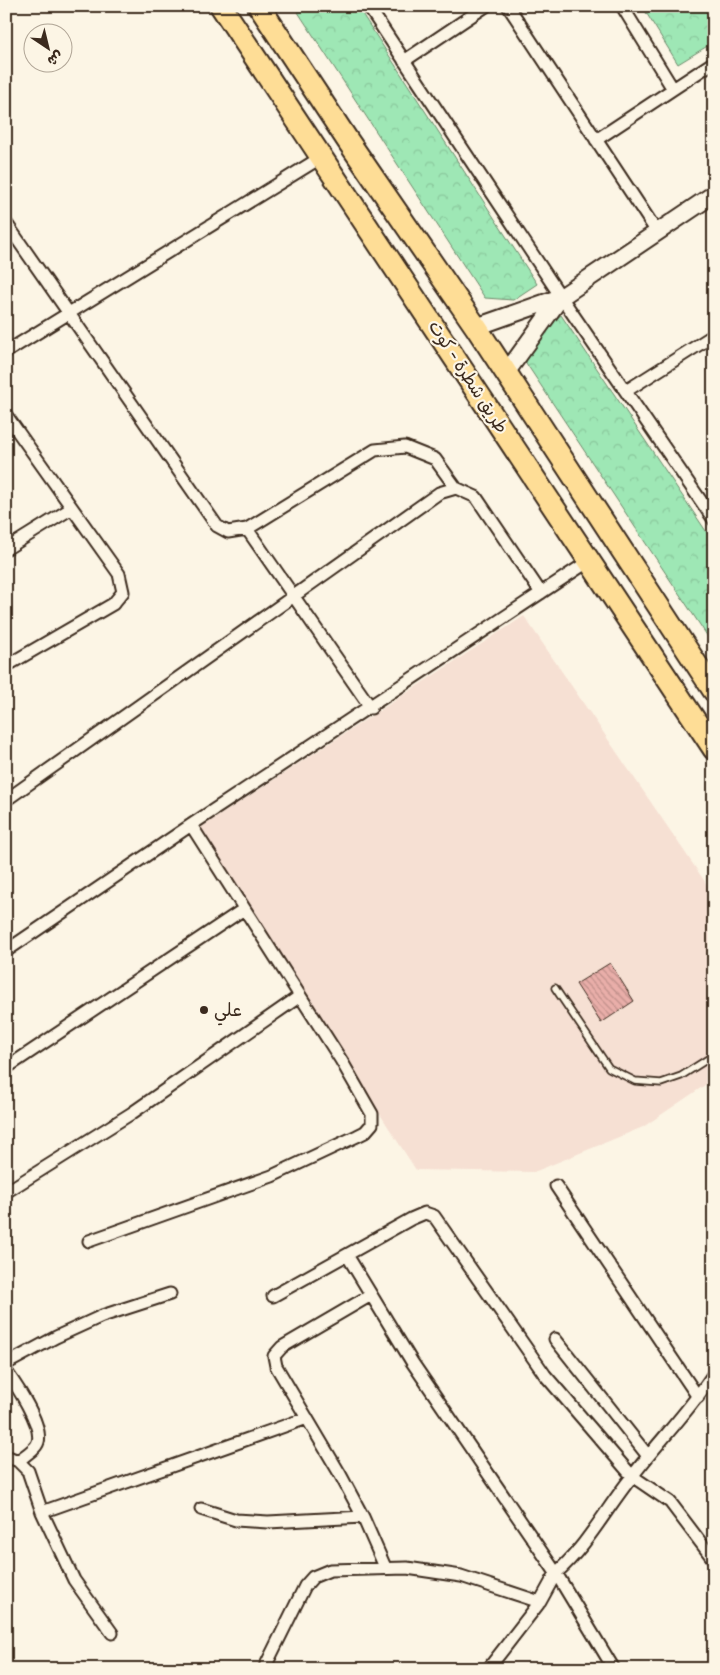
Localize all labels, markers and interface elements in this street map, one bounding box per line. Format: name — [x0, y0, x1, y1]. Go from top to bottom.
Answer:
north arrow — [22, 22, 72, 72]
text: ش — [44, 47, 66, 70]
street label: طريق شطرة - كوت — [423, 316, 513, 438]
place label: علي — [214, 999, 242, 1026]
marker: علي — [198, 1004, 210, 1016]

